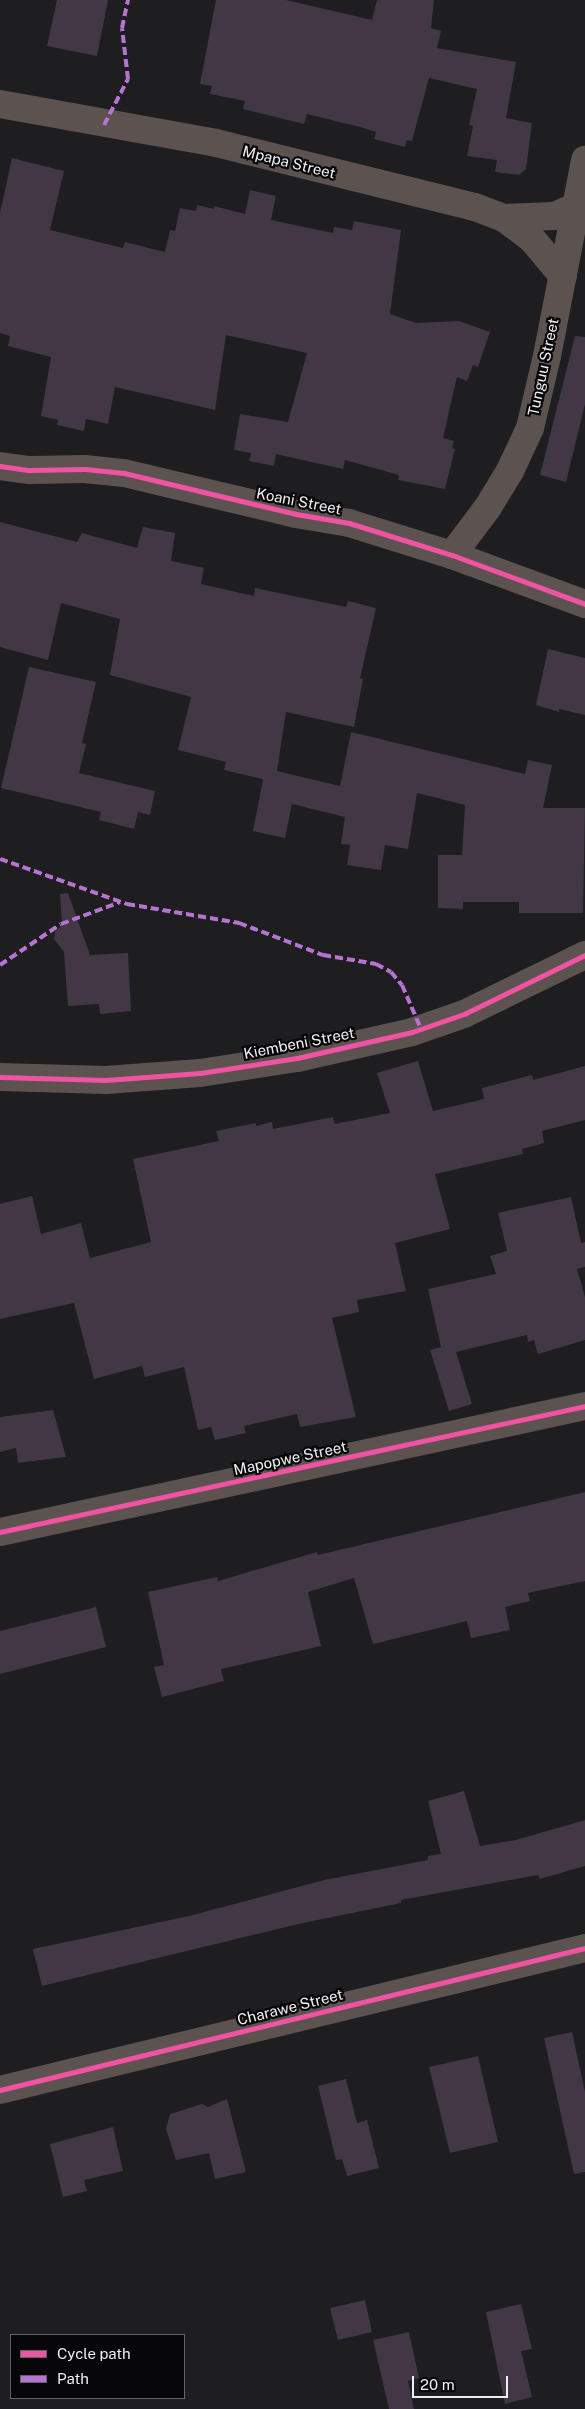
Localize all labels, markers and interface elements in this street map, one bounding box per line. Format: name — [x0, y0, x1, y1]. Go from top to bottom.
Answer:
street label: Mpapa Street — [241, 142, 337, 182]
street label: Tunguu Street — [524, 316, 562, 418]
street label: Koani Street — [255, 484, 343, 518]
street label: Kiembeni Street — [242, 1023, 356, 1063]
street label: Mapopwe Street — [232, 1437, 348, 1479]
street label: Charawe Street — [235, 1985, 345, 2029]
legend — [10, 2334, 185, 2399]
text: Cycle path — [57, 2345, 131, 2362]
scale bar — [415, 2366, 511, 2398]
text: Path — [57, 2370, 89, 2387]
text: 20 m — [420, 2376, 455, 2393]

